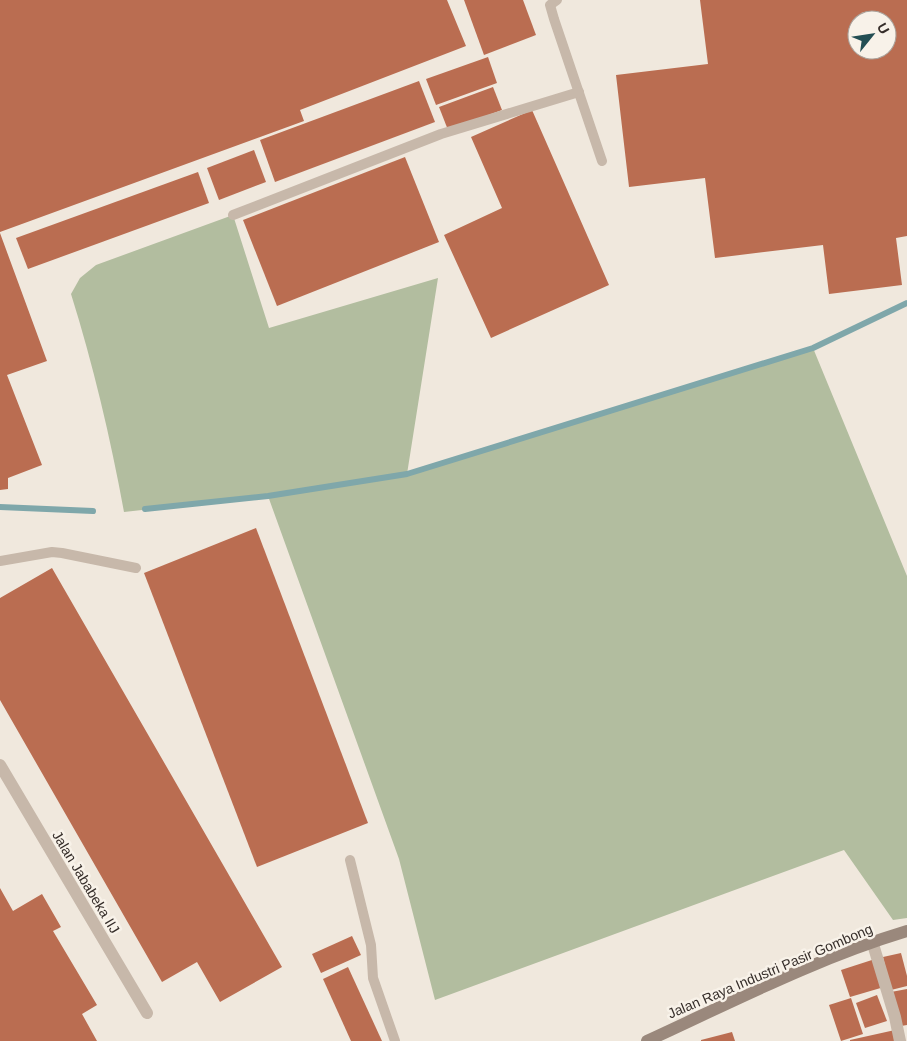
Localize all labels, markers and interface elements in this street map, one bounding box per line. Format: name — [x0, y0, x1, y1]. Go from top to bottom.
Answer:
north arrow — [847, 10, 897, 60]
text: U — [874, 20, 893, 37]
street label: Jalan Jababeka IIJ — [49, 828, 123, 936]
street label: Jalan Raya Industri Pasir Gombong — [665, 920, 875, 1022]

